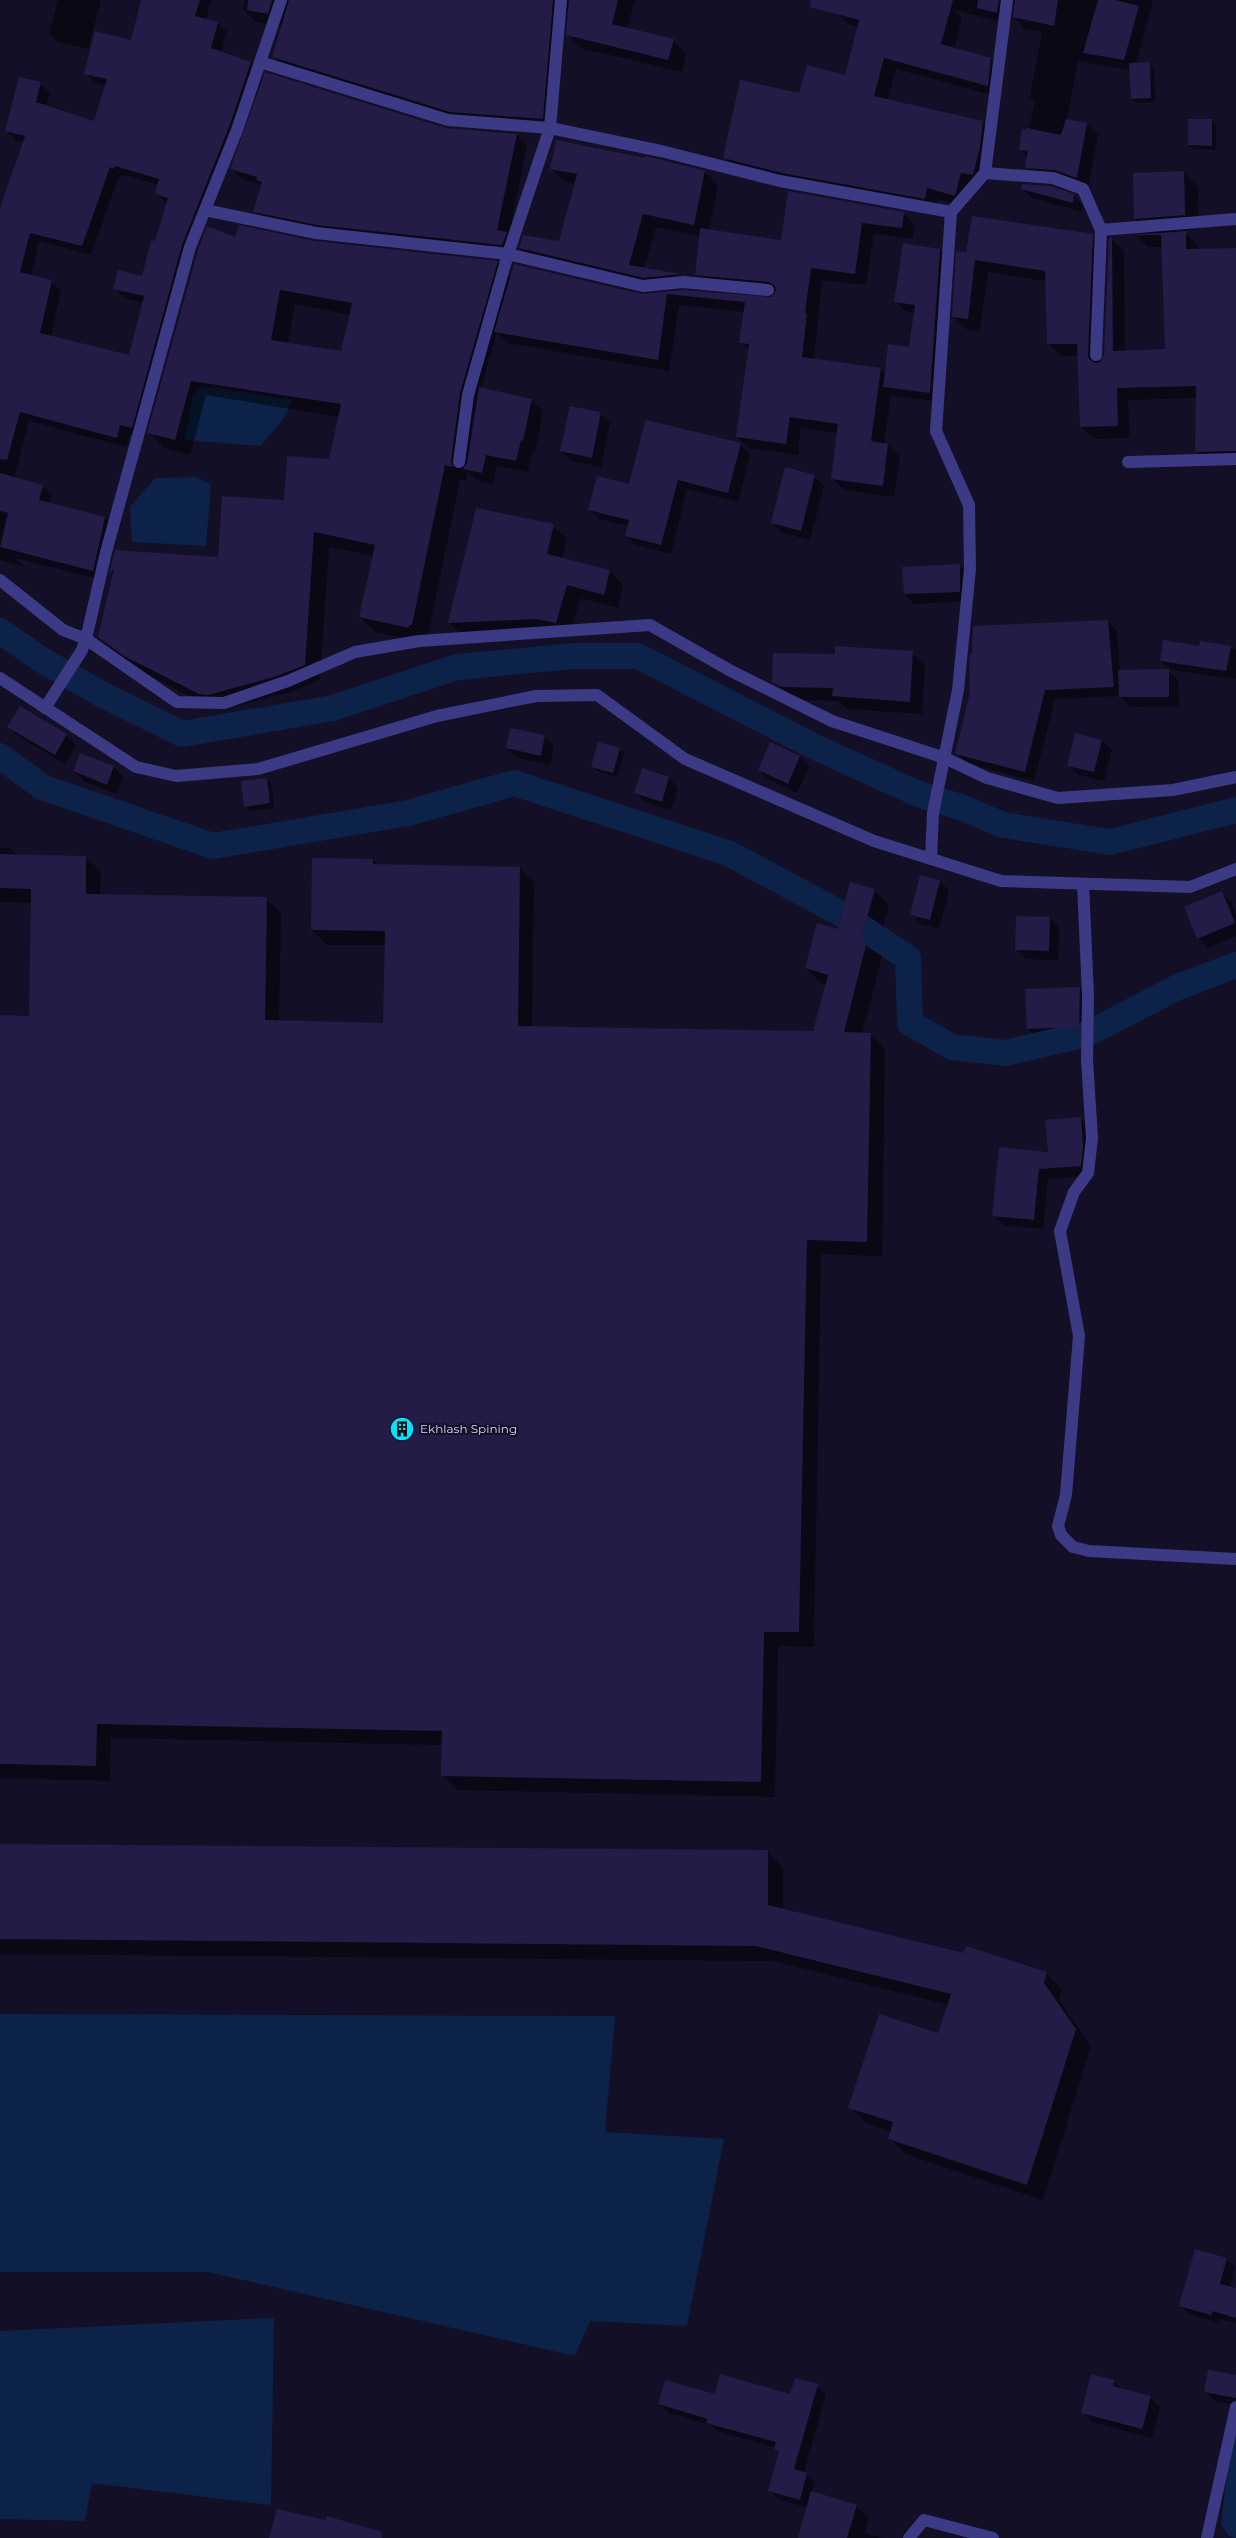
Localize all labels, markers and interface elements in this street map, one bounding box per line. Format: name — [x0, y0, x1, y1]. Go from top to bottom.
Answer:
building icon: Ekhlash Spining — [389, 1416, 415, 1442]
place label: Ekhlash Spining — [420, 1421, 517, 1436]

